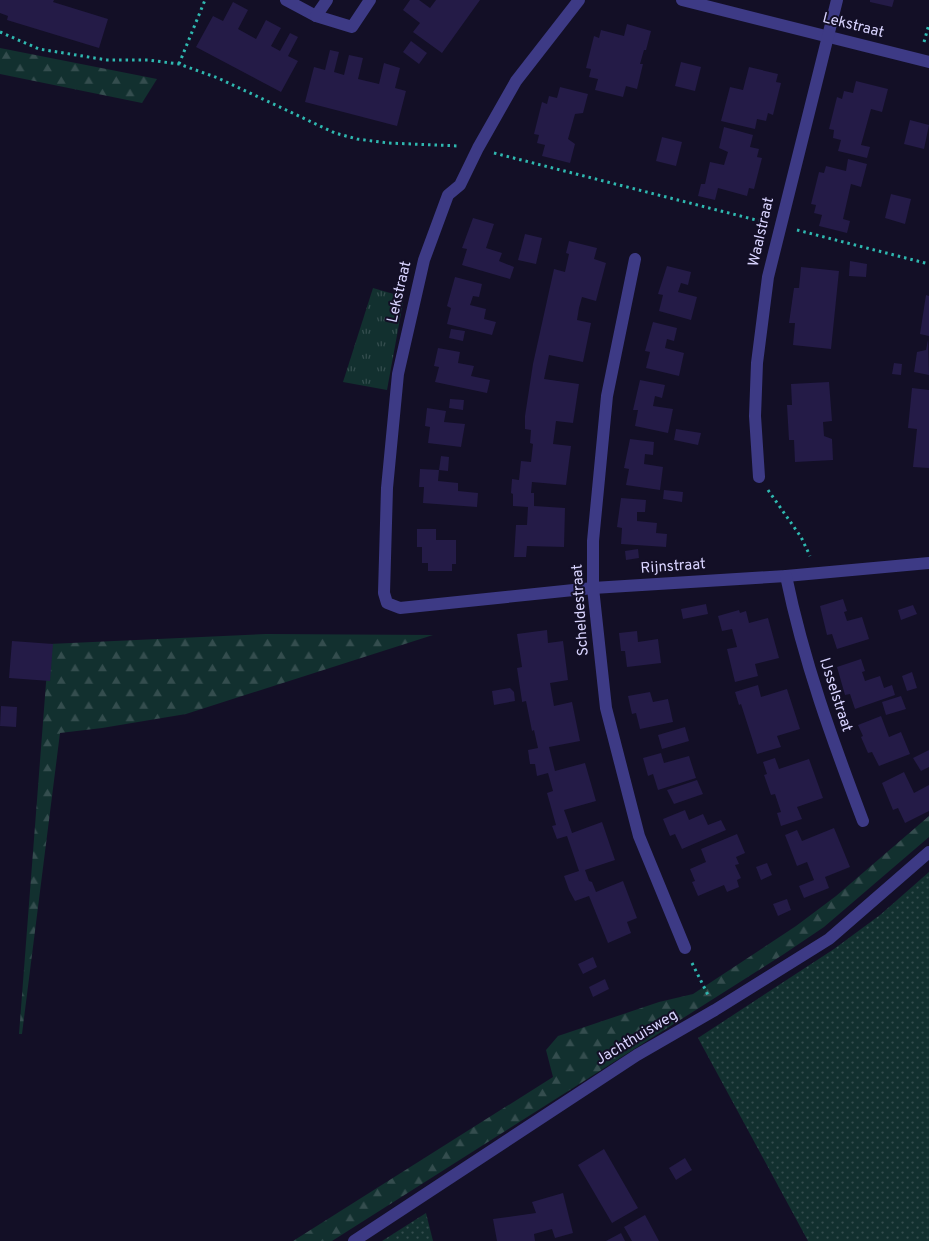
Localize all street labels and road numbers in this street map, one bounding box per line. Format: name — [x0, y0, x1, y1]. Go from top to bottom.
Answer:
street label: Lekstraat — [820, 9, 886, 43]
street label: Waalstraat — [745, 195, 779, 269]
street label: Lekstraat — [384, 259, 416, 325]
street label: Rijnstraat — [640, 555, 706, 579]
street label: Scheldestraat — [568, 563, 594, 657]
street label: IJsselstraat — [814, 655, 856, 735]
street label: Jachthuisweg — [593, 1006, 681, 1070]

